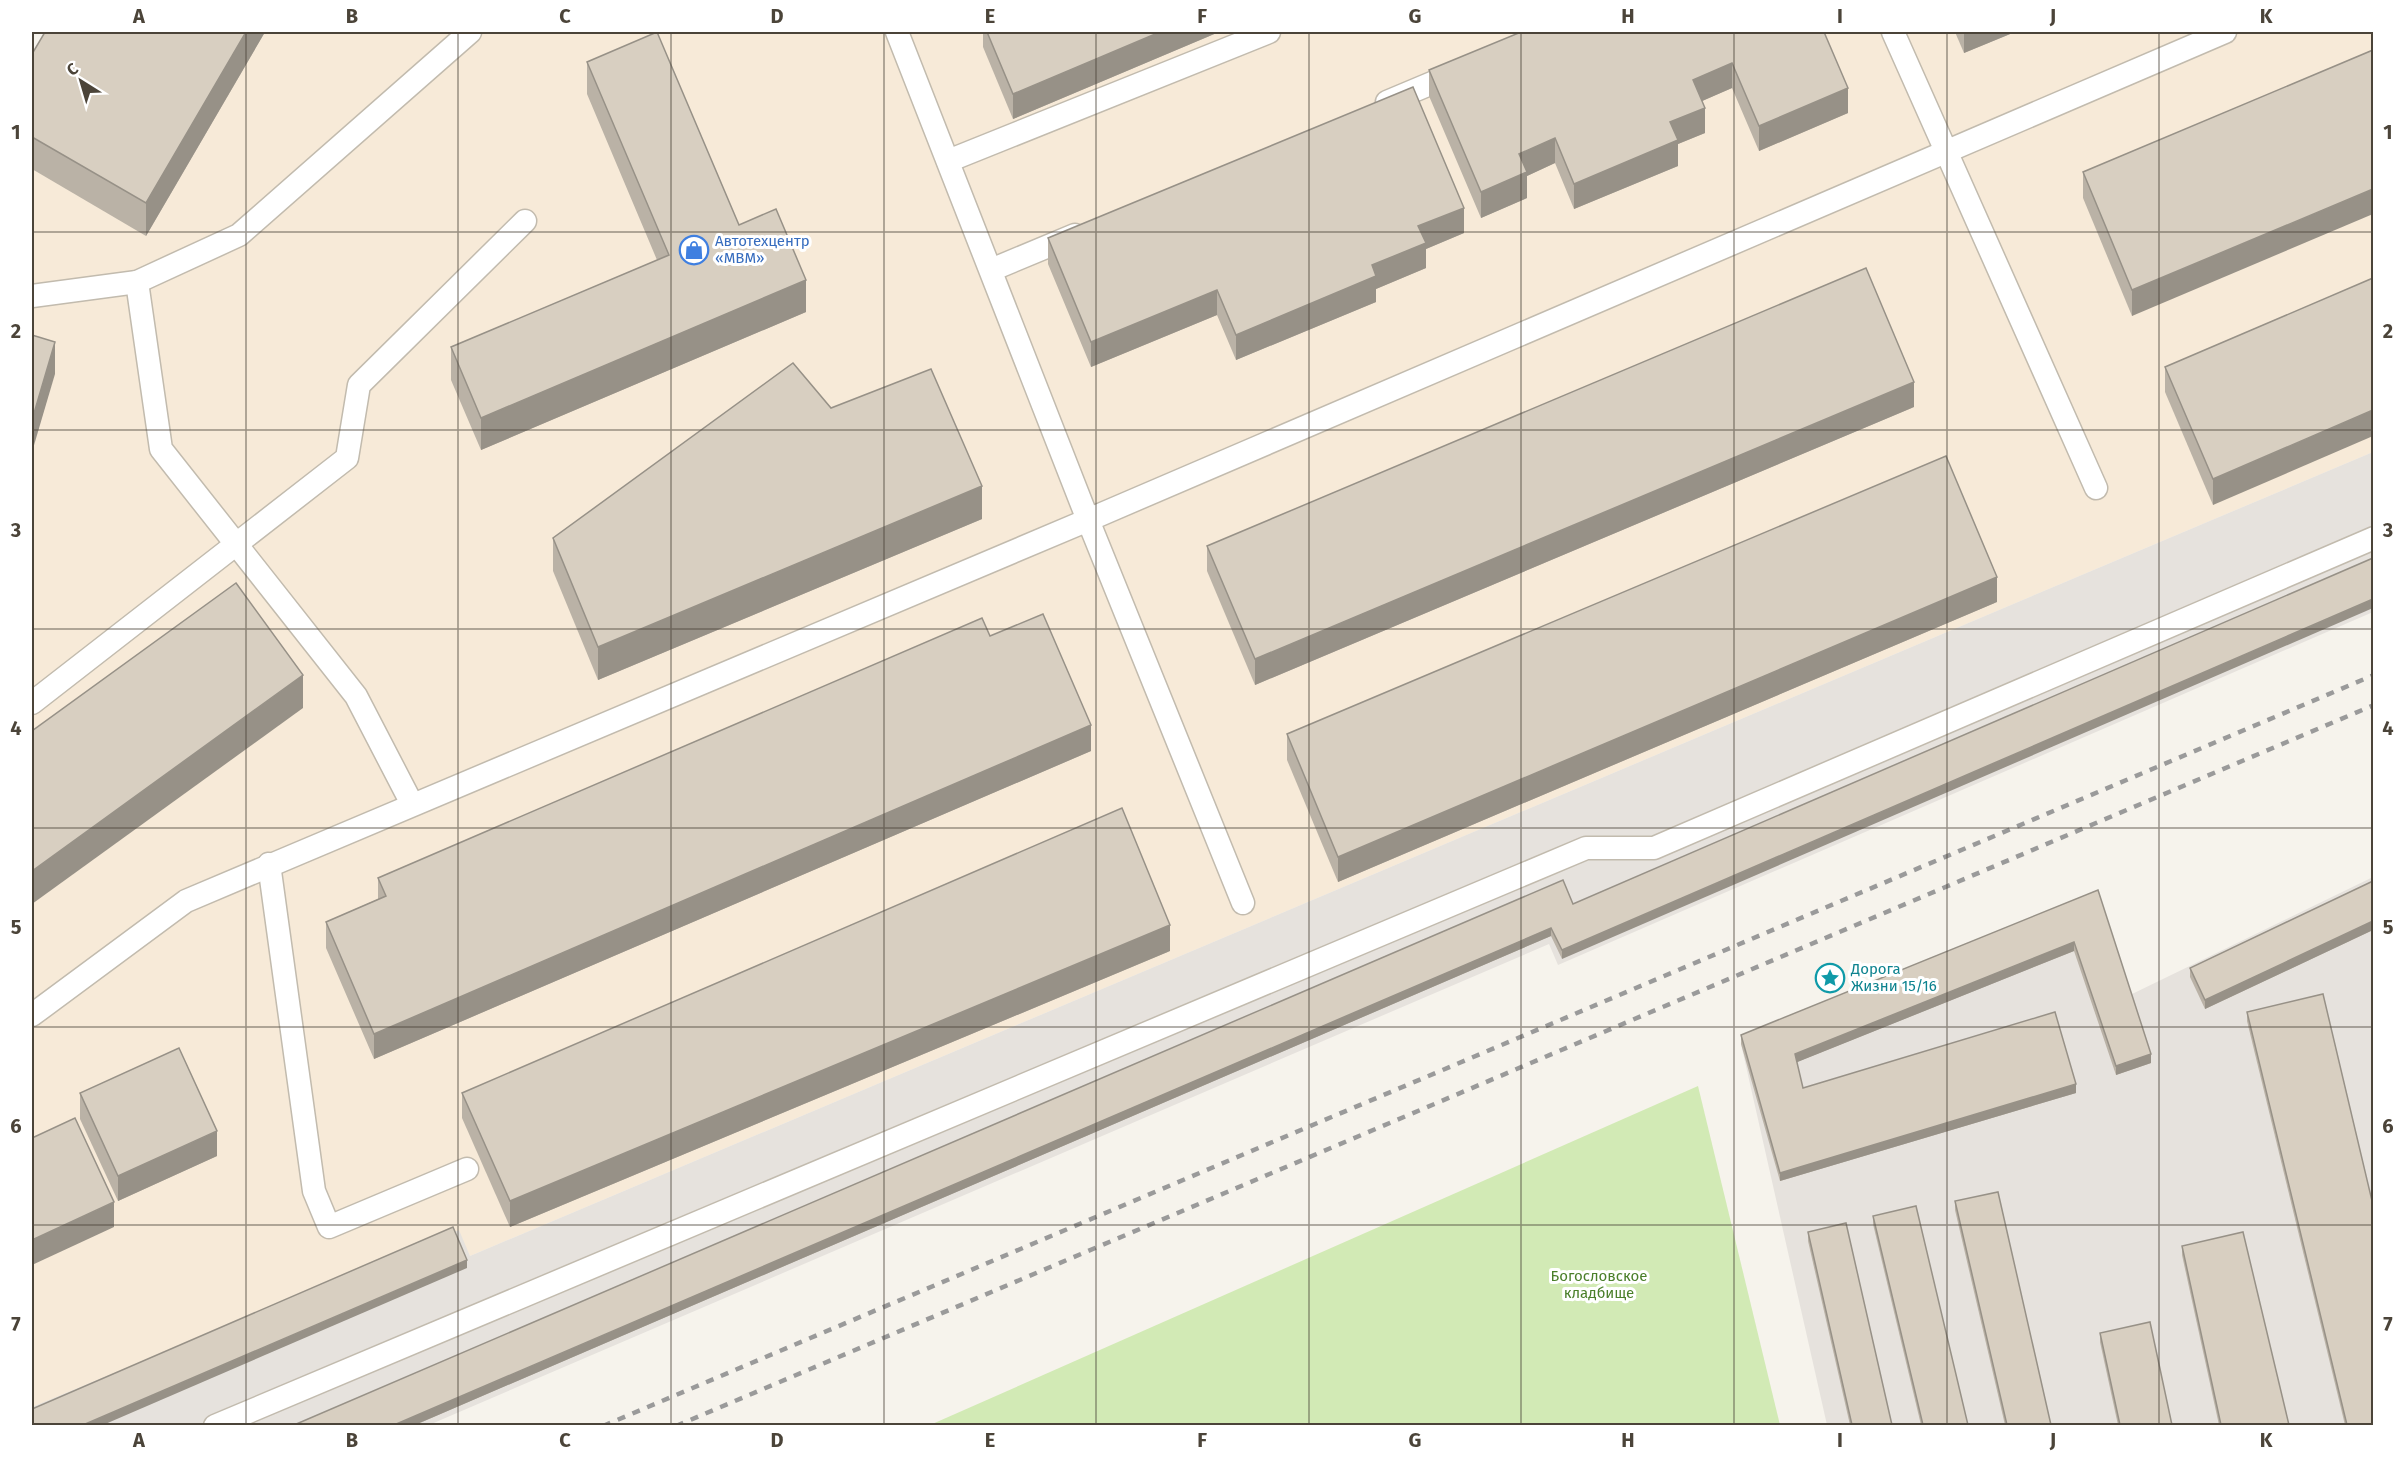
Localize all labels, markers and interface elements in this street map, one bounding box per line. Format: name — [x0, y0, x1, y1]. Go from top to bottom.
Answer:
text: A — [132, 4, 146, 28]
text: B — [346, 4, 358, 28]
text: C — [559, 4, 571, 28]
text: D — [770, 4, 784, 28]
text: E — [985, 4, 995, 28]
text: F — [1197, 4, 1207, 28]
text: G — [1409, 4, 1421, 28]
text: H — [1621, 4, 1635, 28]
text: I — [1837, 4, 1843, 28]
text: J — [2049, 4, 2056, 28]
text: K — [2260, 4, 2273, 28]
north arrow — [51, 51, 111, 111]
text: С — [63, 59, 82, 80]
text: 1 — [11, 120, 21, 144]
text: 1 — [2383, 120, 2393, 144]
place label: Автотехцентр «МВМ» — [715, 232, 810, 267]
shop icon: Автотехцентр «МВМ» — [678, 234, 710, 266]
text: 2 — [11, 319, 21, 343]
text: 2 — [2383, 319, 2393, 343]
text: 3 — [10, 518, 21, 542]
text: 3 — [2382, 518, 2393, 542]
text: 4 — [10, 716, 22, 740]
text: 4 — [2382, 716, 2394, 740]
text: 5 — [11, 915, 22, 939]
text: 5 — [2383, 915, 2394, 939]
place label: Дорога Жизни 15/16 — [1850, 960, 1937, 995]
place icon: Дорога Жизни 15/16 — [1814, 962, 1846, 994]
text: 6 — [10, 1114, 22, 1138]
text: 6 — [2382, 1114, 2394, 1138]
park label: Богословское кладбище — [1551, 1267, 1648, 1302]
text: 7 — [11, 1312, 21, 1336]
text: 7 — [2383, 1312, 2393, 1336]
text: A — [132, 1428, 146, 1452]
text: B — [346, 1428, 358, 1452]
text: C — [559, 1428, 571, 1452]
text: D — [770, 1428, 784, 1452]
text: E — [985, 1428, 995, 1452]
text: F — [1197, 1428, 1207, 1452]
text: G — [1409, 1428, 1421, 1452]
text: H — [1621, 1428, 1635, 1452]
text: I — [1837, 1428, 1843, 1452]
text: J — [2049, 1428, 2056, 1452]
text: K — [2260, 1428, 2273, 1452]

